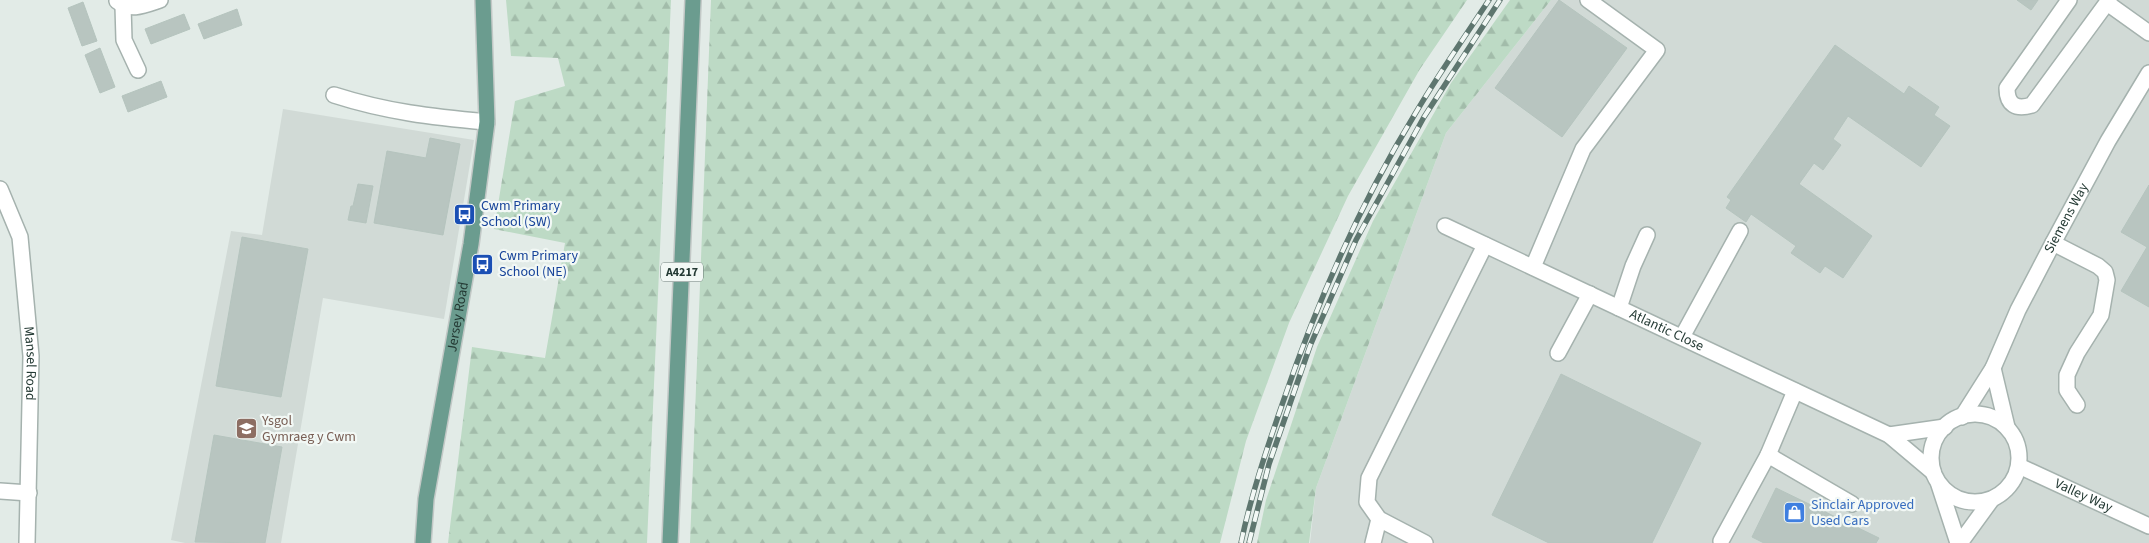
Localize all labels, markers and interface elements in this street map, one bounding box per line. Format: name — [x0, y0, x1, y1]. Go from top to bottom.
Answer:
street label: Siemens Way — [2039, 179, 2094, 257]
place label: Cwm Primary School (SW) — [481, 196, 560, 232]
bus stop icon: Cwm Primary School (SW) — [453, 202, 477, 226]
place label: Cwm Primary School (NE) — [499, 246, 578, 282]
bus stop icon: Cwm Primary School (NE) — [471, 252, 495, 276]
road number: A4217 — [661, 262, 703, 282]
street label: Jersey Road — [442, 280, 474, 354]
street label: Atlantic Close — [1626, 304, 1707, 356]
street label: Mansel Road — [18, 326, 41, 401]
place label: Ysgol Gymraeg y Cwm — [261, 411, 356, 447]
school or university icon: Ysgol Gymraeg y Cwm — [234, 417, 258, 441]
street label: Valley Way — [2051, 474, 2116, 518]
place label: Sinclair Approved Used Cars — [1811, 495, 1914, 531]
shop icon: Sinclair Approved Used Cars — [1783, 501, 1807, 525]

